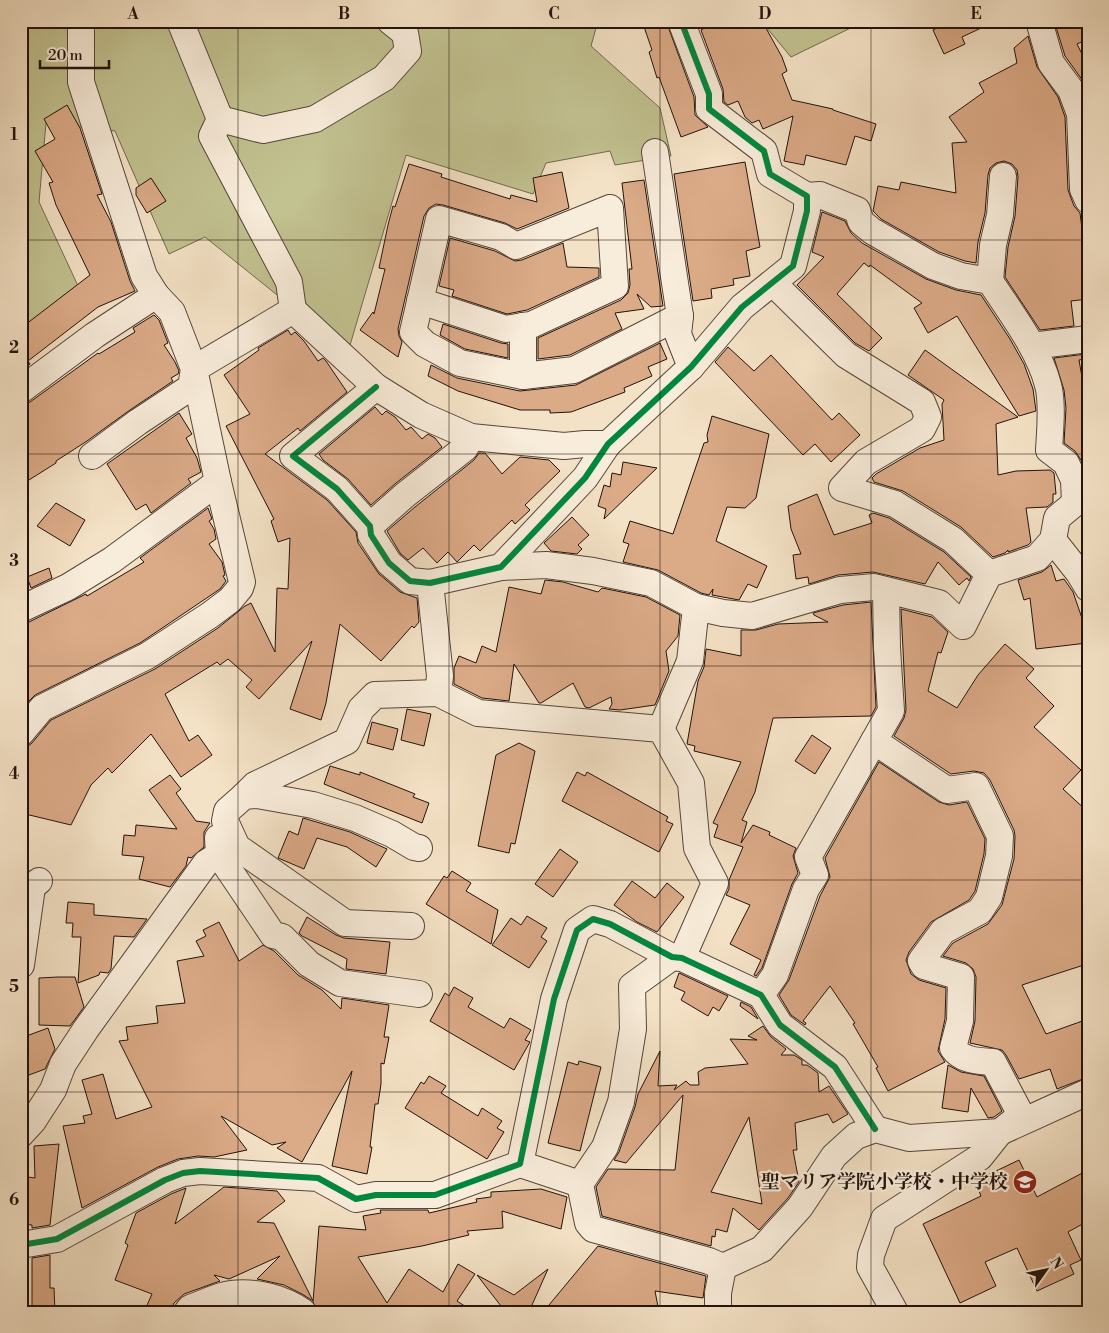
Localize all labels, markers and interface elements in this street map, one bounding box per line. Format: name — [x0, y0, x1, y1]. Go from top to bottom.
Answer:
text: A — [126, 4, 139, 24]
text: B — [338, 4, 350, 24]
text: C — [548, 4, 560, 24]
text: D — [759, 4, 772, 24]
text: E — [970, 4, 982, 24]
scale bar — [40, 38, 109, 70]
text: 20 m — [48, 46, 83, 65]
text: 1 — [10, 125, 18, 145]
text: 2 — [9, 338, 19, 358]
text: 3 — [9, 551, 19, 571]
text: 4 — [9, 764, 20, 784]
text: 5 — [9, 977, 19, 997]
school or university icon: 聖マリア学院小学校・中学校 — [1012, 1169, 1038, 1195]
place label: 聖マリア学院小学校・中学校 — [761, 1170, 1008, 1194]
text: 6 — [9, 1190, 19, 1210]
north arrow — [1022, 1246, 1072, 1296]
text: N — [1045, 1254, 1067, 1273]

